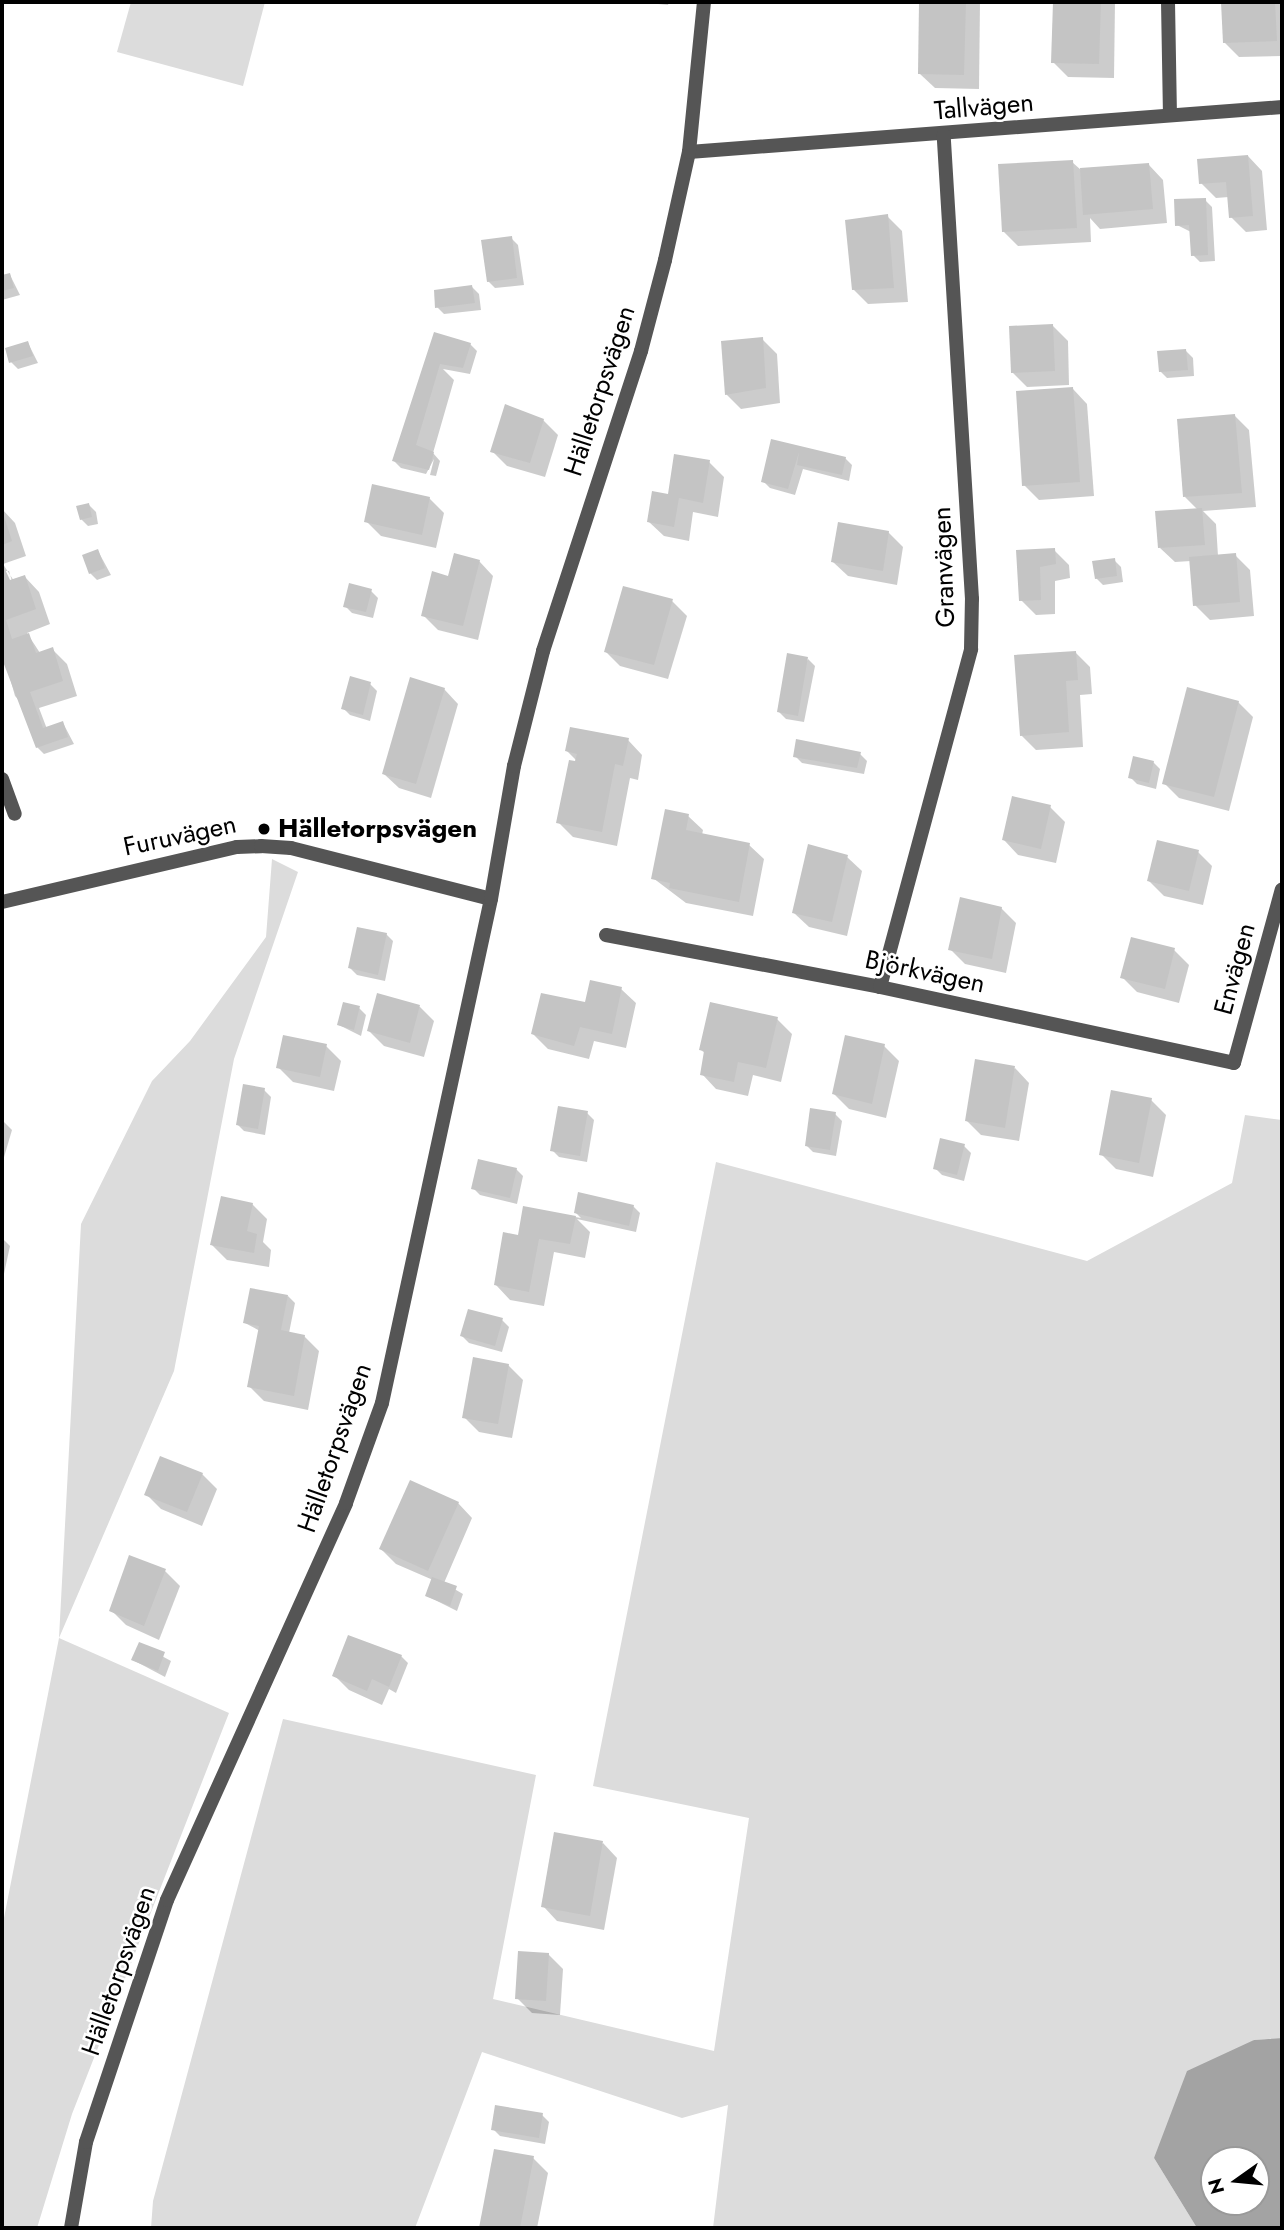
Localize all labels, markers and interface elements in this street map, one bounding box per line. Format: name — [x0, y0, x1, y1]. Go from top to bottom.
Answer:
street label: Tallvägen — [933, 87, 1035, 127]
street label: Hälletorpsvägen — [558, 302, 642, 480]
street label: Granvägen — [926, 506, 962, 628]
street label: Furuvägen — [121, 809, 239, 863]
place label: Hälletorpsvägen — [278, 813, 477, 845]
marker: Hälletorpsvägen — [256, 821, 272, 837]
street label: Envägen — [1208, 920, 1262, 1018]
street label: Björkvägen — [862, 944, 988, 1000]
street label: Hälletorpsvägen — [291, 1359, 379, 1537]
street label: Hälletorpsvägen — [75, 1882, 163, 2060]
north arrow — [1200, 2146, 1270, 2216]
text: N — [1201, 2175, 1231, 2197]

